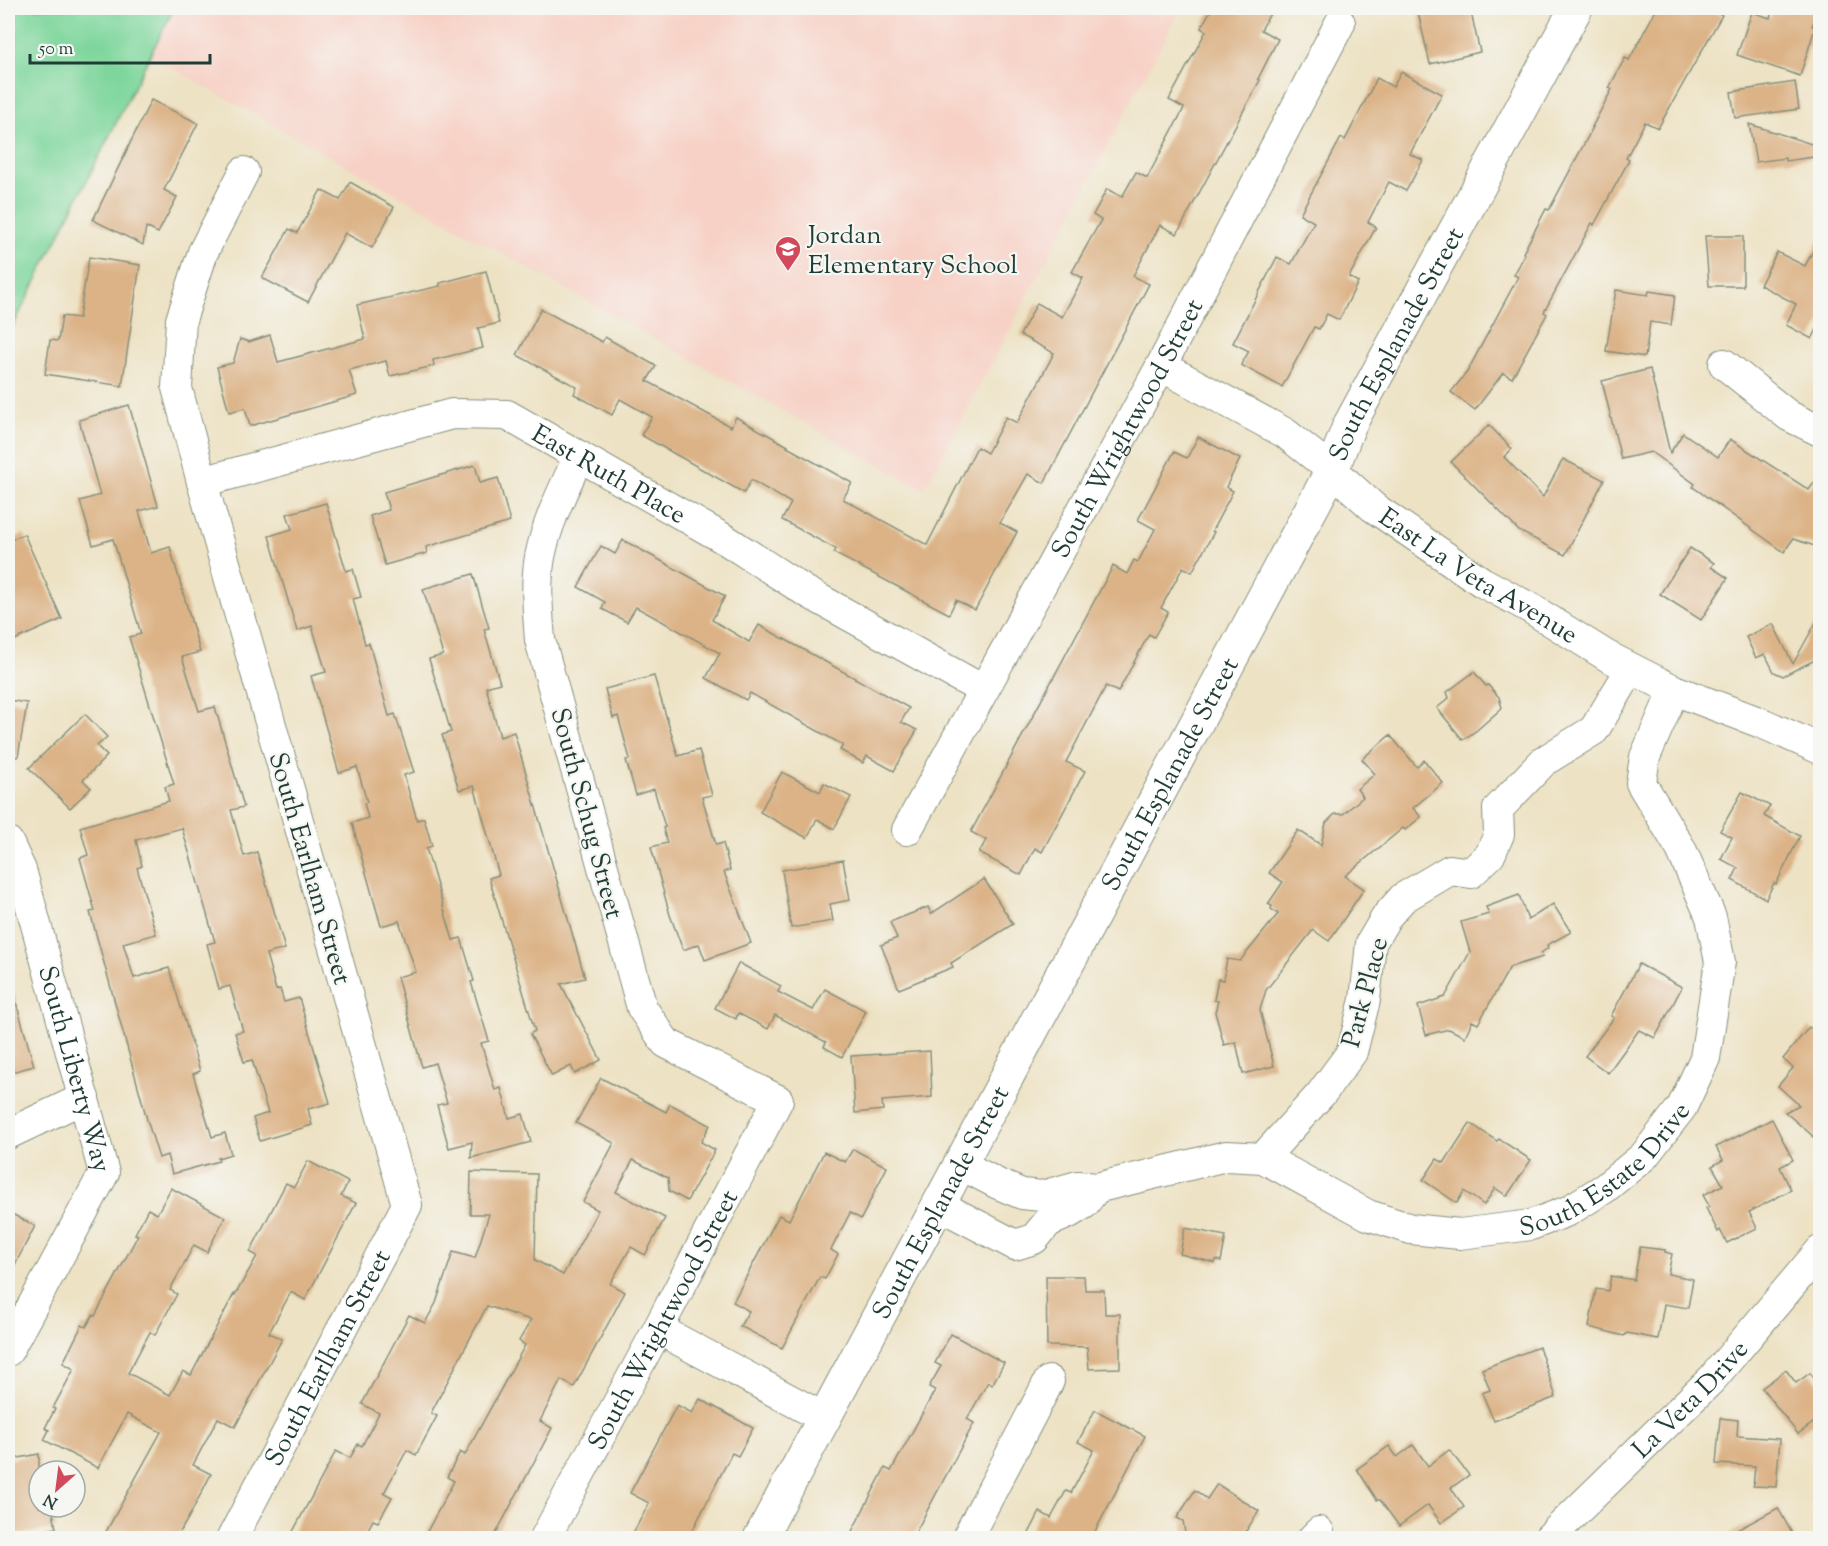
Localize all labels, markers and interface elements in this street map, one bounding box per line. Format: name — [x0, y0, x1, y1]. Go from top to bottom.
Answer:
scale bar — [30, 27, 210, 65]
text: 50 m — [38, 37, 74, 63]
place label: Jordan Elementary School — [806, 218, 1018, 285]
street label: South Esplanade Street — [1321, 221, 1475, 467]
school or university icon: Jordan Elementary School — [773, 234, 803, 272]
street label: South Wrightwood Street — [1043, 293, 1214, 566]
street label: East Ruth Place — [524, 417, 692, 534]
street label: East La Veta Avenue — [1370, 500, 1584, 654]
street label: South Esplanade Street — [1094, 651, 1249, 898]
street label: South Schug Street — [540, 704, 632, 923]
street label: South Earlham Street — [258, 748, 359, 989]
street label: Park Place — [1334, 933, 1399, 1052]
street label: South Liberty Way — [27, 962, 119, 1177]
street label: South Esplanade Street — [864, 1080, 1020, 1327]
street label: South Estate Drive — [1517, 1095, 1700, 1247]
street label: South Wrightwood Street — [580, 1184, 749, 1457]
street label: South Earlham Street — [257, 1244, 401, 1474]
street label: La Veta Drive — [1625, 1333, 1758, 1468]
north arrow — [27, 1459, 87, 1519]
text: N — [40, 1487, 62, 1513]

